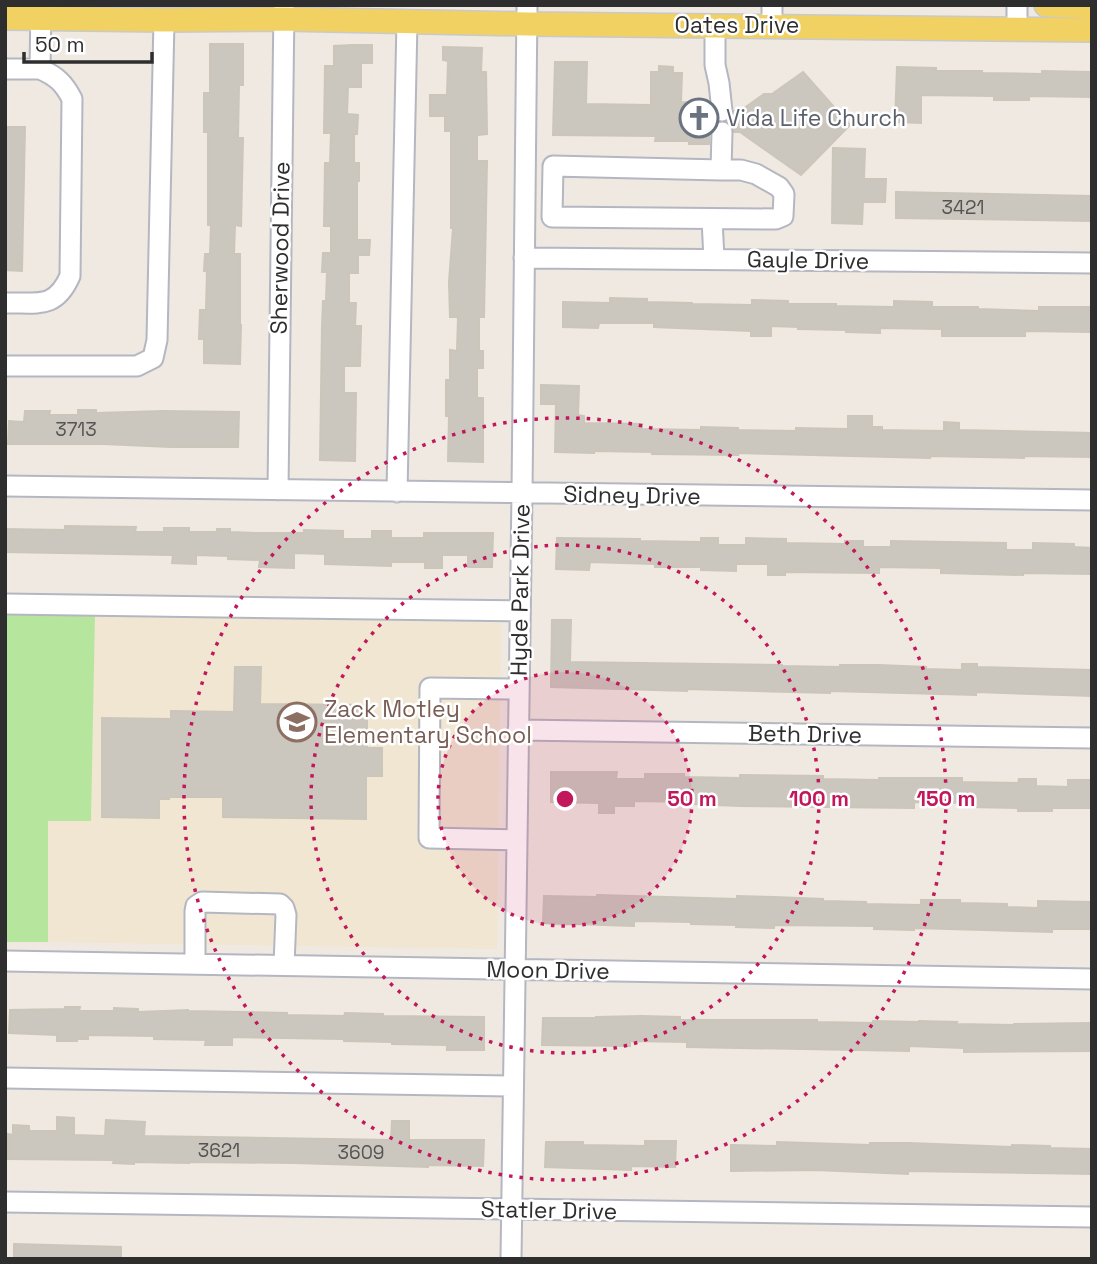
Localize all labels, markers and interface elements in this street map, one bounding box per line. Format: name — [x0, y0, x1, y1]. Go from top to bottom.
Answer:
street label: Oates Drive — [675, 10, 799, 40]
scale bar — [24, 21, 152, 65]
text: 50 m — [35, 31, 85, 58]
church icon: Vida Life Church — [678, 97, 720, 139]
place label: Vida Life Church — [726, 103, 906, 133]
street label: Sherwood Drive — [263, 161, 297, 335]
house number: 3421 — [942, 195, 984, 220]
street label: Gayle Drive — [747, 244, 869, 276]
house number: 3713 — [55, 417, 97, 442]
street label: Sidney Drive — [563, 479, 701, 511]
street label: Hyde Park Drive — [503, 504, 537, 676]
place label: Zack Motley Elementary School — [324, 694, 532, 750]
school or university icon: Zack Motley Elementary School — [276, 701, 318, 743]
street label: Beth Drive — [748, 718, 862, 750]
text: 50 m — [667, 785, 717, 812]
text: 100 m — [789, 785, 849, 812]
text: 150 m — [917, 785, 975, 812]
centre of rings — [553, 787, 577, 811]
street label: Moon Drive — [486, 954, 610, 986]
house number: 3621 — [198, 1138, 240, 1163]
house number: 3609 — [338, 1140, 384, 1165]
street label: Statler Drive — [480, 1194, 618, 1226]

